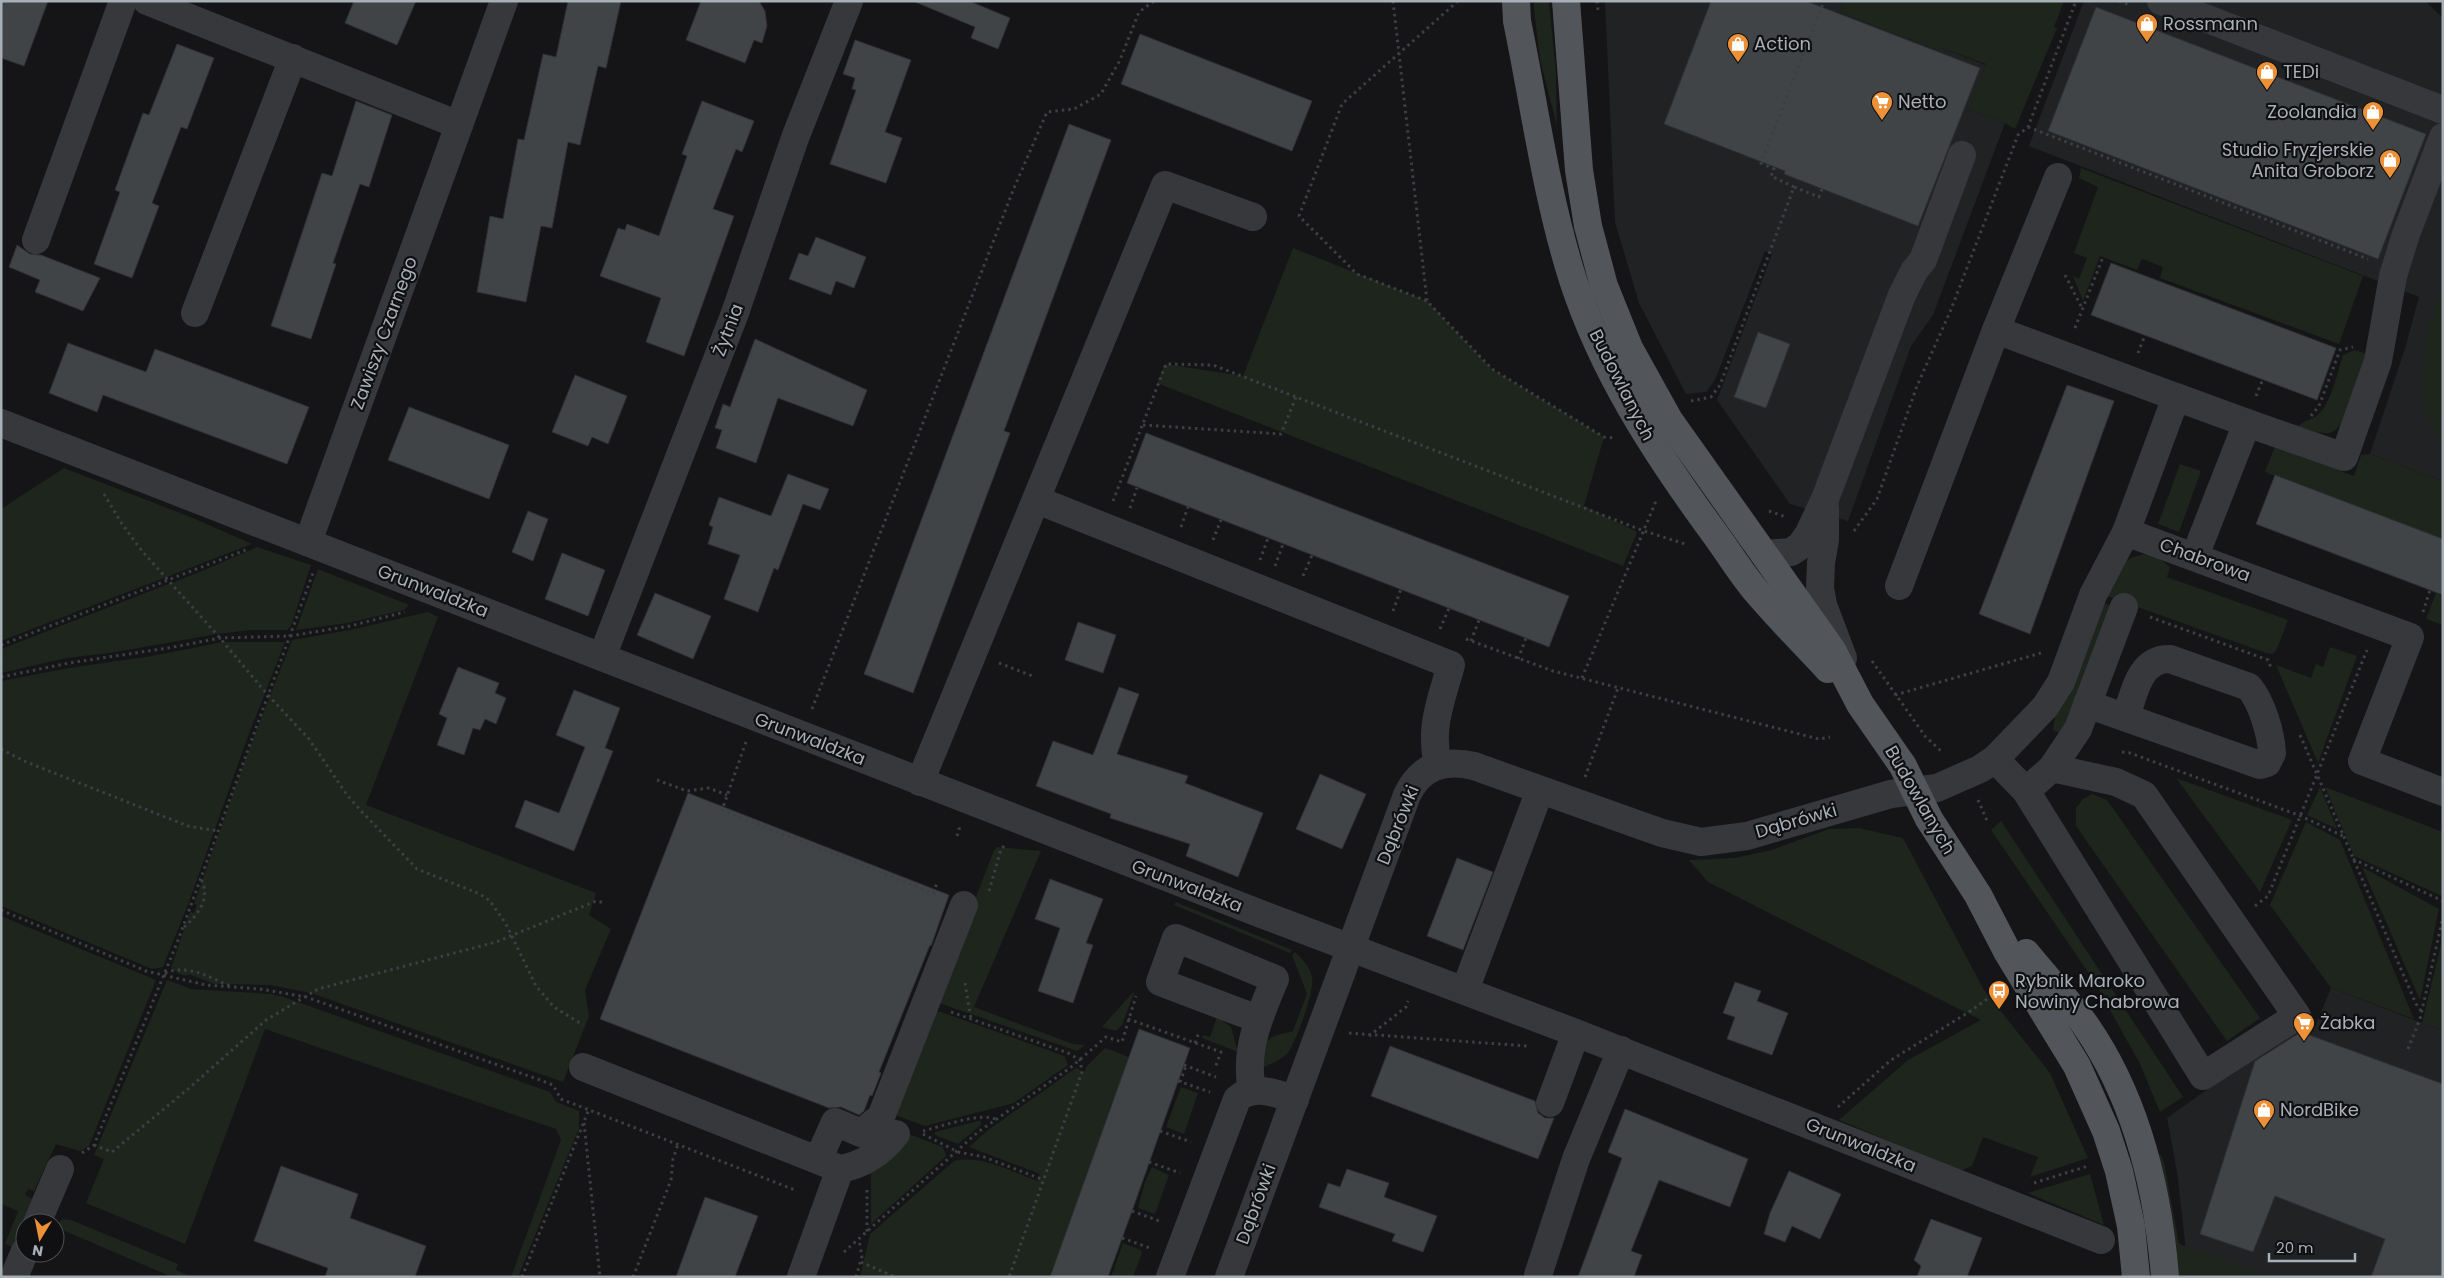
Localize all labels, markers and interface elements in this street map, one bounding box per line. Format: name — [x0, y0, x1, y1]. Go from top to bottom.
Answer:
place label: Rossmann — [2163, 11, 2258, 36]
shop icon: Rossmann — [2135, 12, 2159, 43]
place label: Action — [1754, 31, 1811, 56]
shop icon: Action — [1726, 32, 1750, 63]
place label: TEDi — [2283, 59, 2319, 84]
shop icon: TEDi — [2255, 60, 2279, 91]
place label: Netto — [1898, 89, 1946, 114]
supermarket icon: Netto — [1870, 90, 1894, 121]
place label: Zoolandia — [2267, 99, 2357, 124]
shop icon: Zoolandia — [2361, 100, 2385, 131]
place label: Studio Fryzjerskie Anita Groborz — [2222, 137, 2374, 183]
shop icon: Studio Fryzjerskie Anita Groborz — [2378, 148, 2402, 179]
street label: Zawiszy Czarnego — [344, 253, 423, 413]
street label: Żytnia — [706, 300, 749, 360]
street label: Budowlanych — [1584, 325, 1661, 445]
street label: Chabrowa — [2156, 532, 2254, 588]
street label: Grunwaldzka — [374, 558, 492, 623]
street label: Grunwaldzka — [751, 706, 869, 771]
street label: Budowlanych — [1879, 741, 1962, 859]
street label: Dąbrówki — [1370, 781, 1425, 868]
street label: Dąbrówki — [1752, 797, 1840, 844]
street label: Grunwaldzka — [1128, 853, 1246, 918]
place label: Rybnik Maroko Nowiny Chabrowa — [2015, 968, 2180, 1014]
bus stop icon: Rybnik Maroko Nowiny Chabrowa — [1987, 979, 2011, 1010]
place label: Żabka — [2320, 1010, 2376, 1035]
supermarket icon: Żabka — [2292, 1011, 2316, 1042]
place label: NordBike — [2280, 1097, 2359, 1122]
shop icon: NordBike — [2252, 1098, 2276, 1129]
street label: Grunwaldzka — [1802, 1111, 1920, 1178]
street label: Dąbrówki — [1229, 1160, 1282, 1247]
north arrow — [15, 1213, 65, 1263]
scale bar — [2269, 1230, 2355, 1262]
text: 20 m — [2276, 1237, 2314, 1258]
text: N — [31, 1240, 45, 1262]

